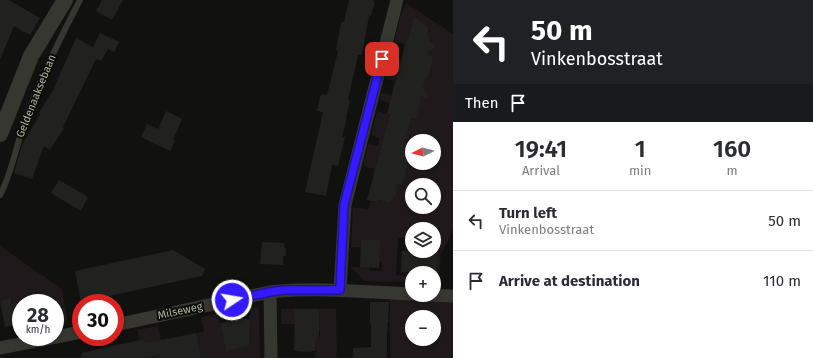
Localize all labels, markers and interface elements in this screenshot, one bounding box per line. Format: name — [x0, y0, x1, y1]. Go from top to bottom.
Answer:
text: 50 m — [531, 14, 593, 47]
icon: left — [465, 16, 517, 68]
pin — [365, 42, 399, 76]
icon: arrive — [371, 48, 393, 70]
text: Vinkenbosstraat — [531, 48, 663, 70]
street label: Geldenaaksebaan — [13, 53, 59, 139]
icon: arrive — [507, 92, 529, 114]
text: Then — [465, 94, 499, 112]
north arrow — [405, 134, 441, 170]
map controls — [405, 134, 441, 346]
text: 19:41 — [515, 135, 567, 163]
text: 1 — [635, 135, 646, 163]
text: 160 — [713, 135, 751, 163]
text: Arrival — [522, 163, 560, 178]
text: min — [629, 163, 651, 178]
text: m — [727, 163, 738, 178]
button: search — [405, 178, 441, 214]
text: Turn left — [499, 204, 557, 222]
icon: left — [465, 210, 487, 232]
text: 50 m — [768, 212, 801, 230]
button: layers — [405, 222, 441, 258]
text: Vinkenbosstraat — [499, 222, 594, 237]
button: + — [405, 266, 441, 302]
icon: arrive — [465, 270, 487, 292]
text: Arrive at destination — [499, 272, 640, 290]
text: 110 m — [763, 272, 801, 290]
position arrow — [211, 279, 253, 321]
speed limit sign: 30 — [72, 294, 124, 346]
street label: Milseweg — [156, 300, 204, 322]
text: 28 — [27, 303, 49, 327]
button: − — [405, 310, 441, 346]
text: km/h — [26, 324, 50, 336]

